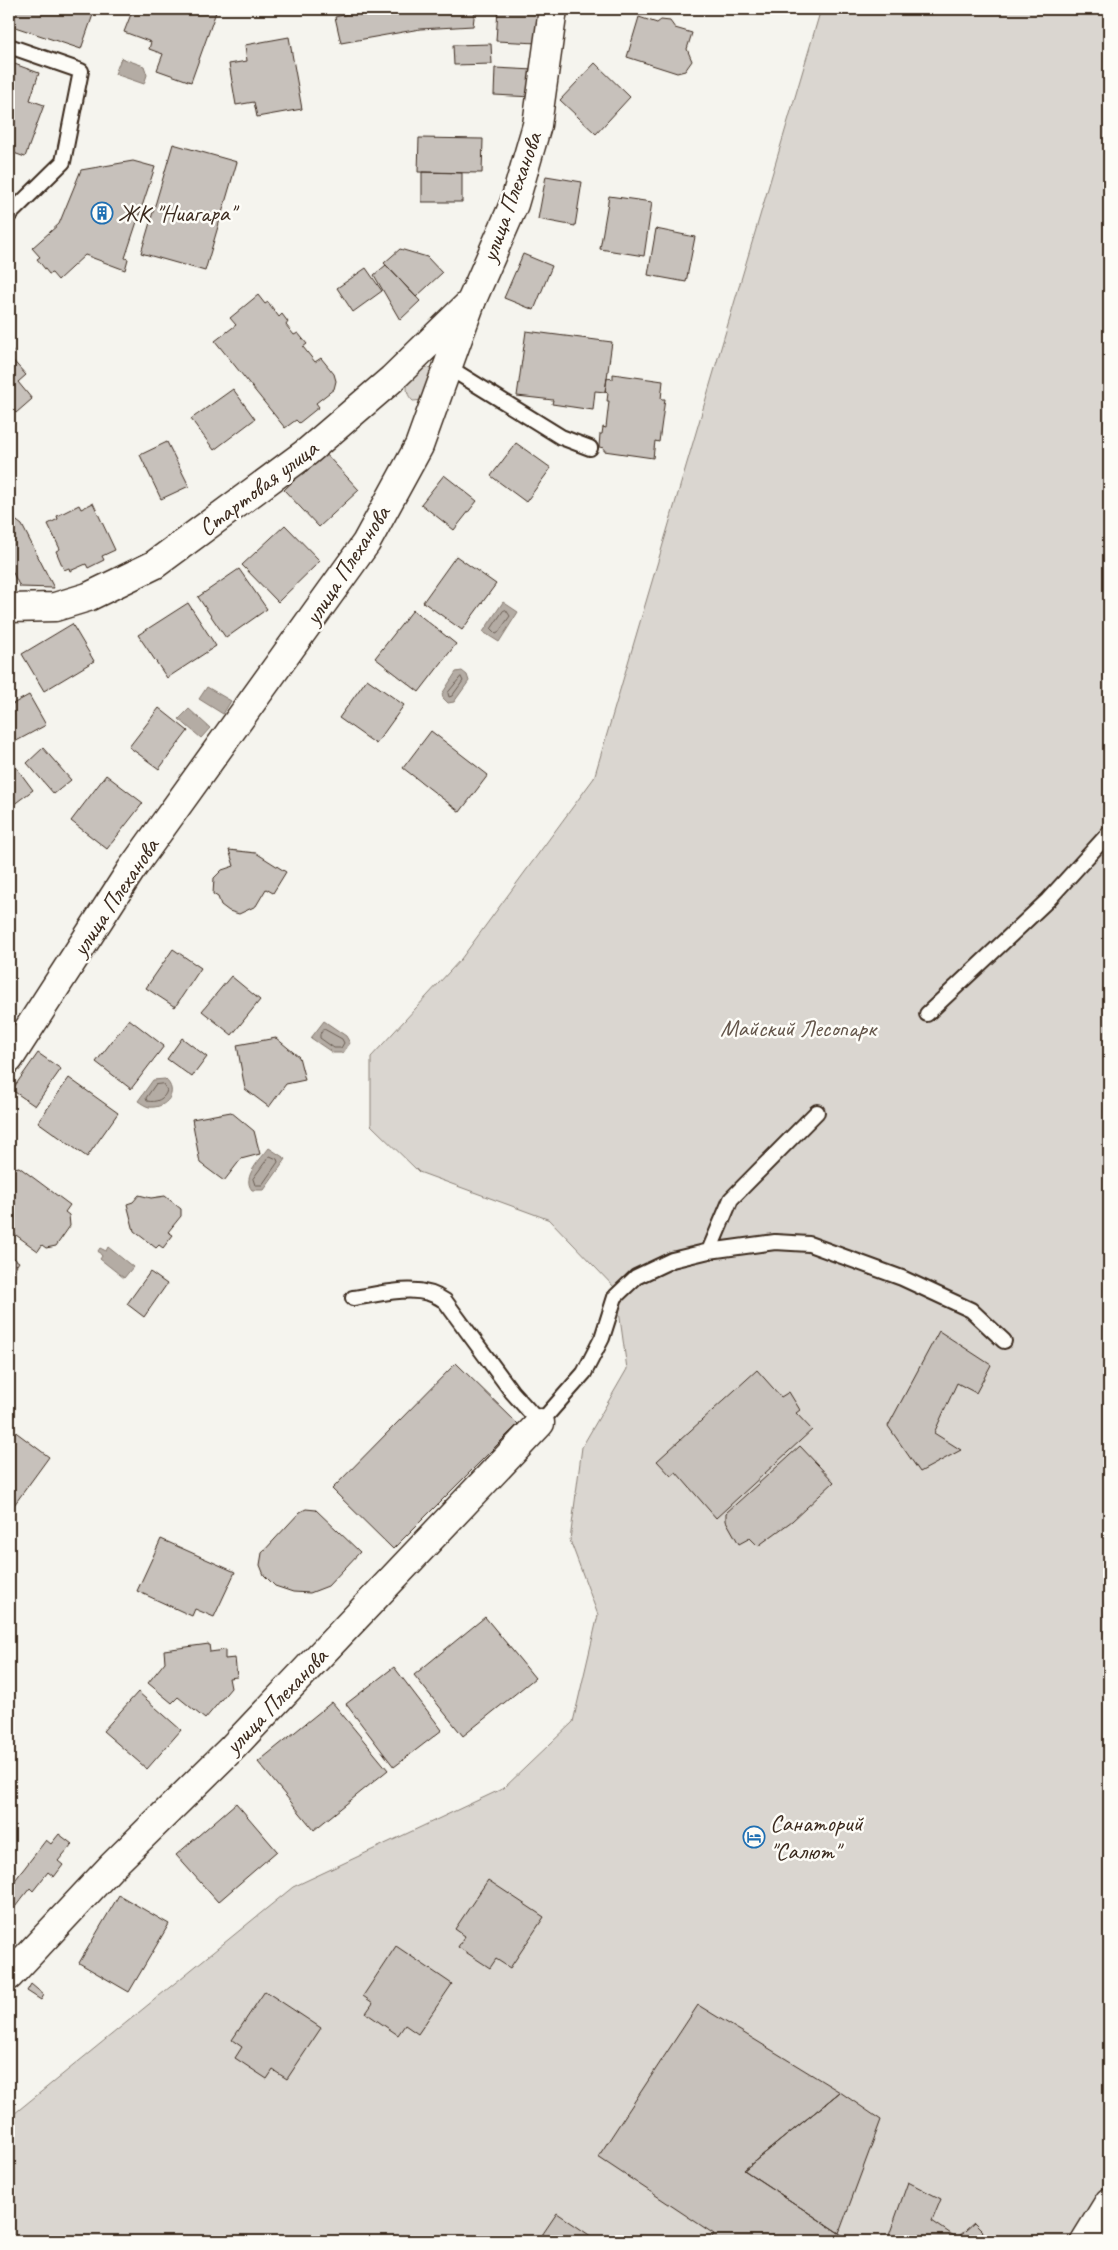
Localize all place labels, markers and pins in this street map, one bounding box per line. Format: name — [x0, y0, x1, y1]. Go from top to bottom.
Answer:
place label: ЖК "Ниагара" — [118, 198, 240, 228]
building icon: ЖК "Ниагара" — [90, 201, 114, 225]
place label: Санаторий "Салют" — [770, 1808, 865, 1866]
hotel icon: Санаторий "Салют" — [742, 1825, 766, 1849]

